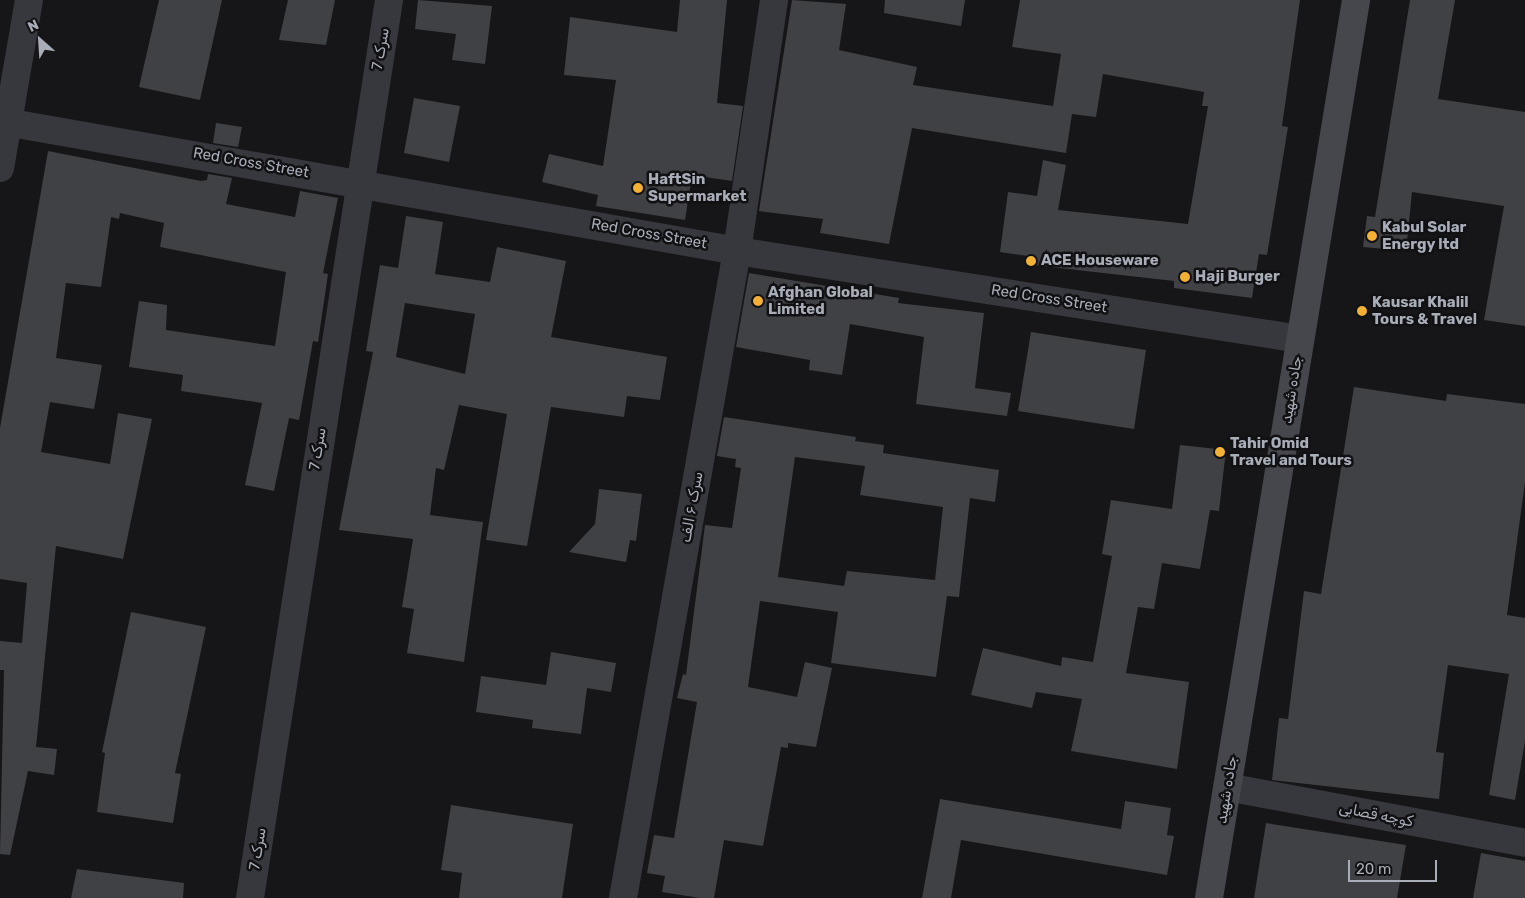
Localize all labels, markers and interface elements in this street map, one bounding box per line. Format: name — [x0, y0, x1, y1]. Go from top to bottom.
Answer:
north arrow — [15, 15, 65, 65]
text: N — [25, 16, 41, 36]
street label: سرک 7 — [368, 26, 394, 72]
street label: Red Cross Street — [192, 144, 310, 182]
place label: HaftSin Supermarket — [648, 170, 746, 205]
marker: HaftSin Supermarket — [632, 182, 644, 194]
street label: Red Cross Street — [590, 215, 708, 253]
place label: Kabul Solar Energy ltd — [1382, 218, 1466, 253]
marker: Kabul Solar Energy ltd — [1366, 230, 1378, 242]
place label: ACE Houseware — [1041, 252, 1159, 270]
marker: ACE Houseware — [1025, 255, 1037, 267]
place label: Haji Burger — [1195, 268, 1280, 286]
marker: Haji Burger — [1179, 271, 1191, 283]
street label: Red Cross Street — [990, 281, 1108, 317]
place label: Afghan Global Limited — [768, 283, 873, 318]
place label: Kausar Khalil Tours & Travel — [1372, 293, 1477, 328]
marker: Afghan Global Limited — [752, 295, 764, 307]
marker: Kausar Khalil Tours & Travel — [1356, 305, 1368, 317]
street label: جاده شهید — [1278, 355, 1306, 425]
street label: سرک 7 — [306, 426, 330, 472]
place label: Tahir Omid Travel and Tours — [1230, 434, 1352, 469]
marker: Tahir Omid Travel and Tours — [1214, 446, 1226, 458]
street label: سرک ۶ الف — [677, 470, 707, 544]
street label: جاده شهید — [1213, 755, 1241, 825]
street label: کوچه قصابی — [1337, 799, 1415, 831]
street label: سرک 7 — [246, 826, 270, 872]
scale bar — [1350, 850, 1439, 882]
text: 20 m — [1356, 860, 1391, 878]

